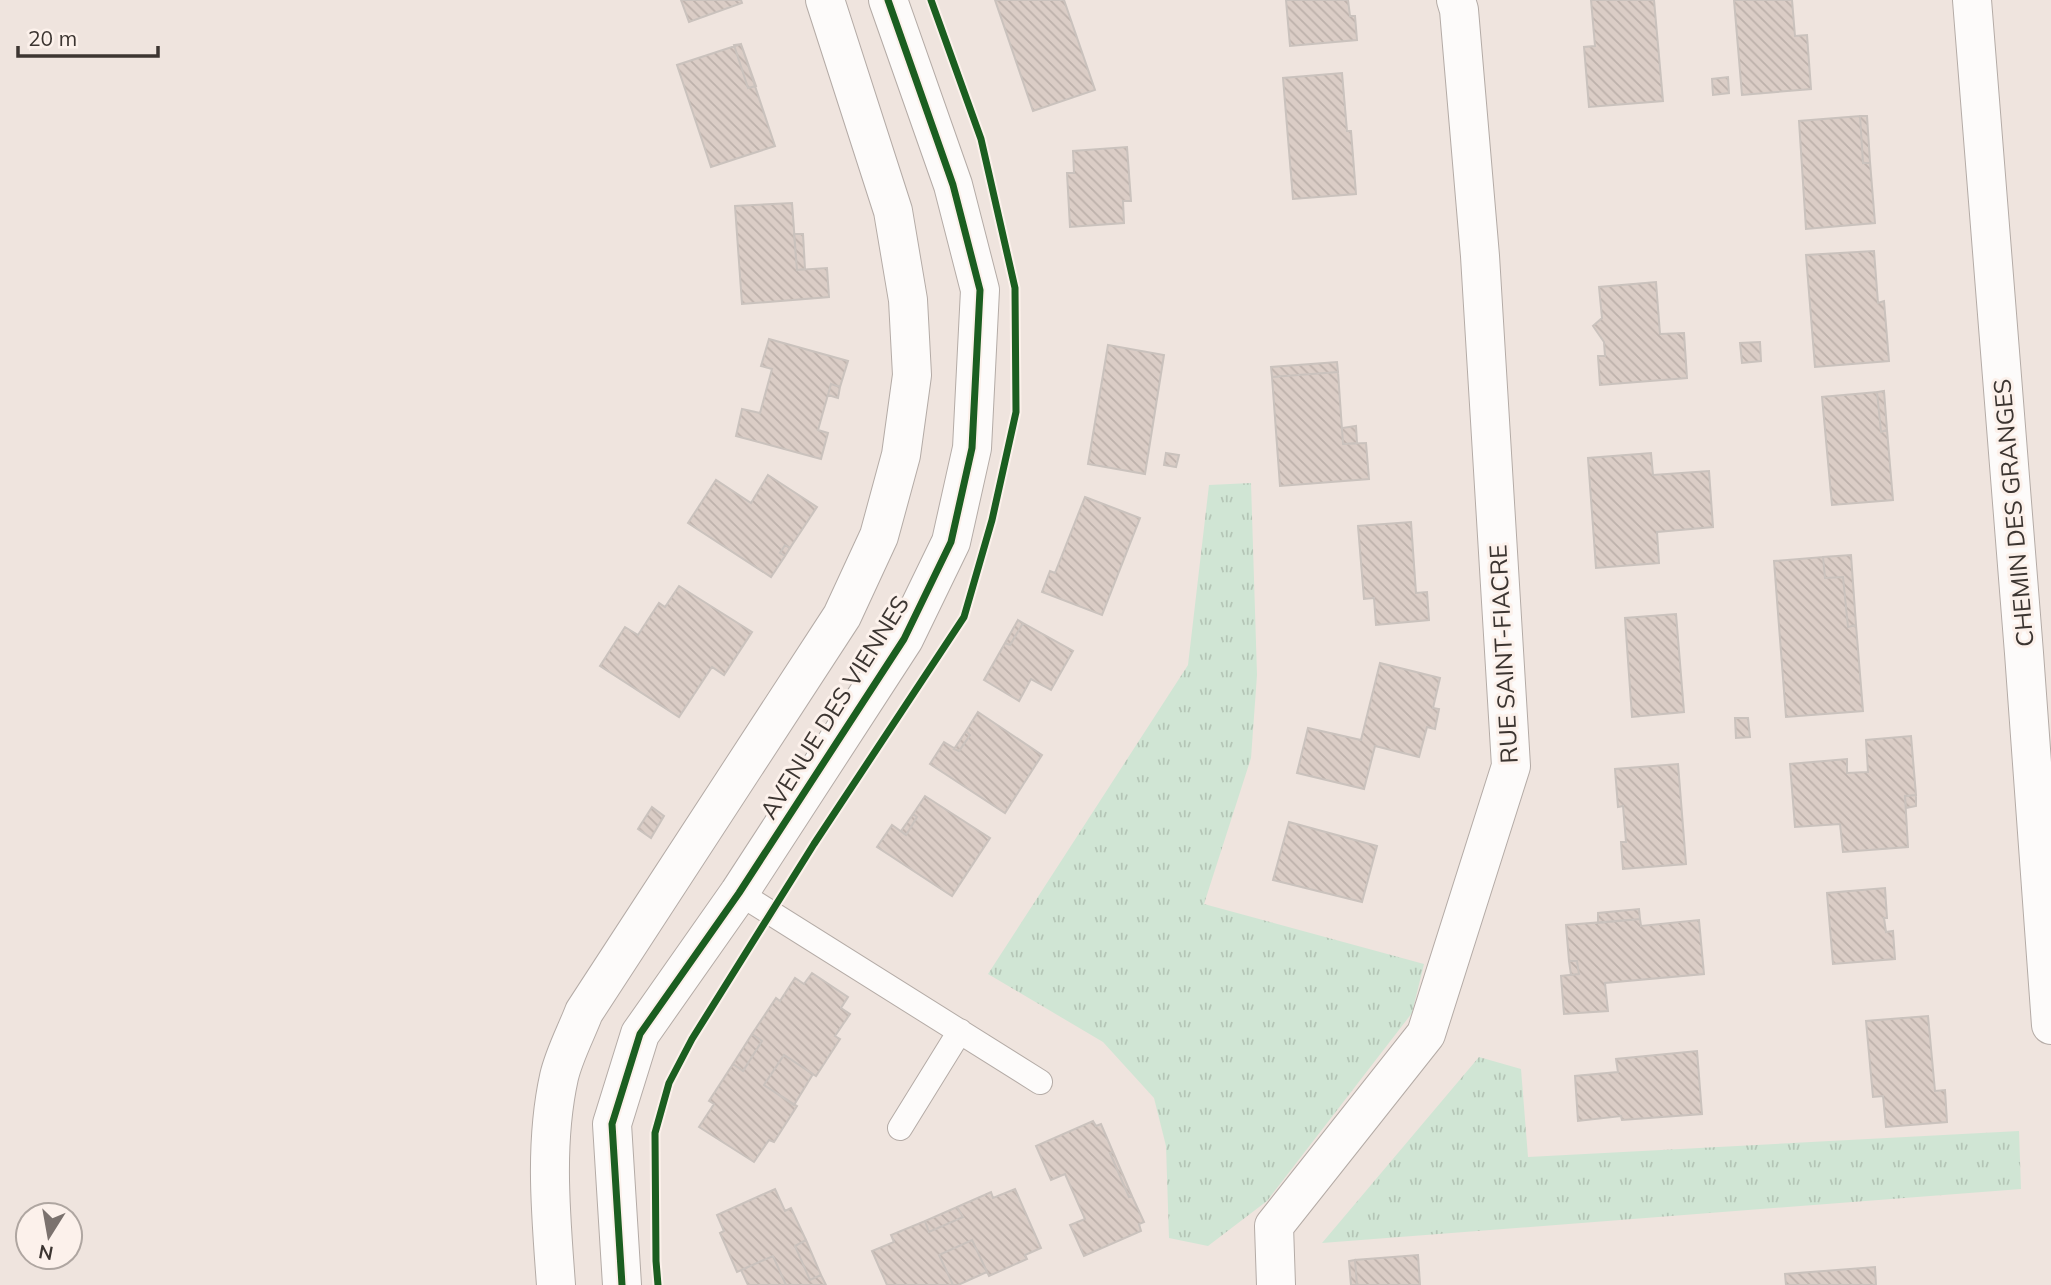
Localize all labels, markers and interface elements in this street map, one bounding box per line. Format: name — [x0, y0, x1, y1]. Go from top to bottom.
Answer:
scale bar — [18, 14, 158, 58]
text: 20 m — [28, 25, 77, 51]
street label: CHEMIN DES GRANGES — [1986, 378, 2040, 648]
street label: RUE SAINT-FIACRE — [1482, 544, 1524, 764]
street label: AVENUE DES VIENNES — [753, 590, 915, 824]
north arrow — [14, 1201, 84, 1271]
text: N — [36, 1240, 55, 1266]

